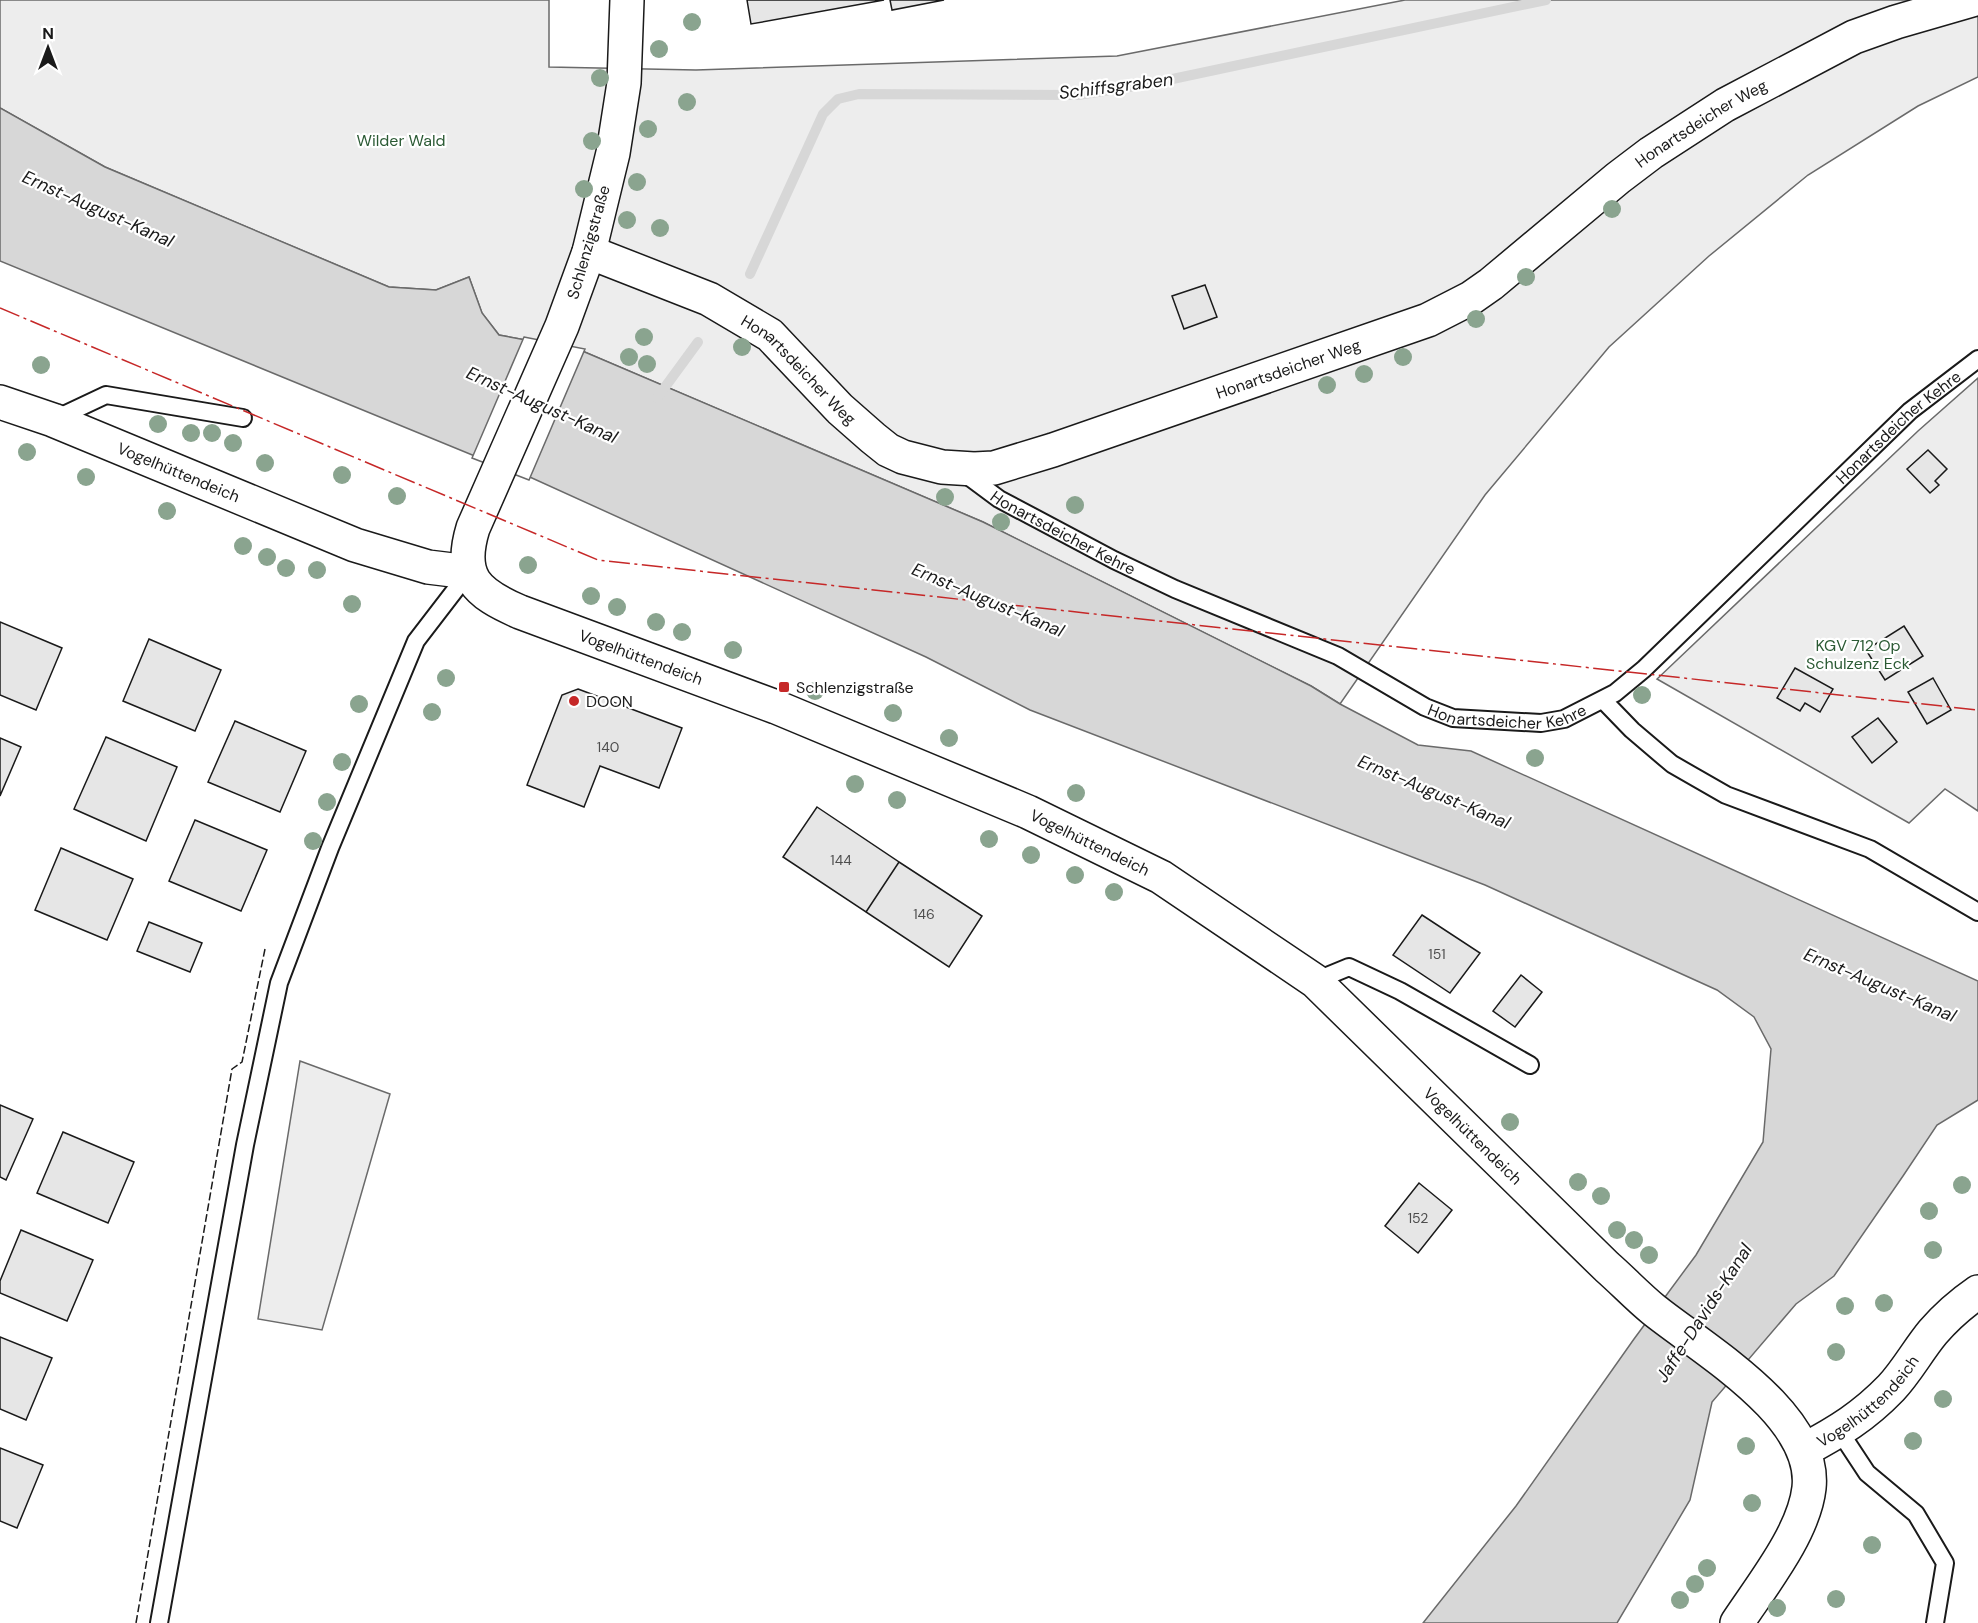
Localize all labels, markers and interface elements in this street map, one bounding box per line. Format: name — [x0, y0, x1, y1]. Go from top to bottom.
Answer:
north arrow — [18, 18, 78, 78]
text: N — [42, 23, 54, 44]
water label: Schiffsgraben — [1057, 67, 1175, 105]
street label: Honartsdeicher Weg — [1631, 75, 1771, 172]
park label: Wilder Wald — [356, 130, 446, 151]
water label: Ernst-August-Kanal — [19, 165, 178, 254]
street label: Schlenzigstraße — [562, 183, 615, 302]
street label: Honartsdeicher Weg — [737, 310, 860, 429]
street label: Honartsdeicher Weg — [1213, 334, 1363, 404]
water label: Ernst-August-Kanal — [463, 361, 622, 450]
street label: Honartsdeicher Kehre — [1831, 366, 1965, 488]
street label: Vogelhüttendeich — [114, 438, 243, 507]
street label: Honartsdeicher Kehre — [986, 486, 1139, 580]
water label: Ernst-August-Kanal — [908, 557, 1069, 643]
street label: Vogelhüttendeich — [576, 625, 706, 690]
park label: KGV 712 Op Schulzenz Eck — [1806, 635, 1910, 674]
place label: Schlenzigstraße — [796, 677, 914, 698]
marker: Schlenzigstraße — [777, 680, 791, 694]
place label: DOON — [586, 691, 633, 712]
marker: DOON — [567, 694, 581, 708]
street label: Honartsdeicher Kehre — [1425, 699, 1590, 734]
house number: 140 — [597, 738, 619, 756]
water label: Ernst-August-Kanal — [1354, 749, 1515, 835]
street label: Vogelhüttendeich — [1027, 805, 1153, 881]
house number: 144 — [830, 851, 852, 869]
house number: 146 — [913, 905, 935, 923]
water label: Ernst-August-Kanal — [1800, 942, 1961, 1028]
house number: 151 — [1428, 945, 1446, 963]
street label: Vogelhüttendeich — [1419, 1083, 1527, 1189]
house number: 152 — [1408, 1209, 1428, 1227]
water label: Jaffe-Davids-Kanal — [1650, 1238, 1758, 1387]
street label: Vogelhüttendeich — [1813, 1351, 1924, 1452]

